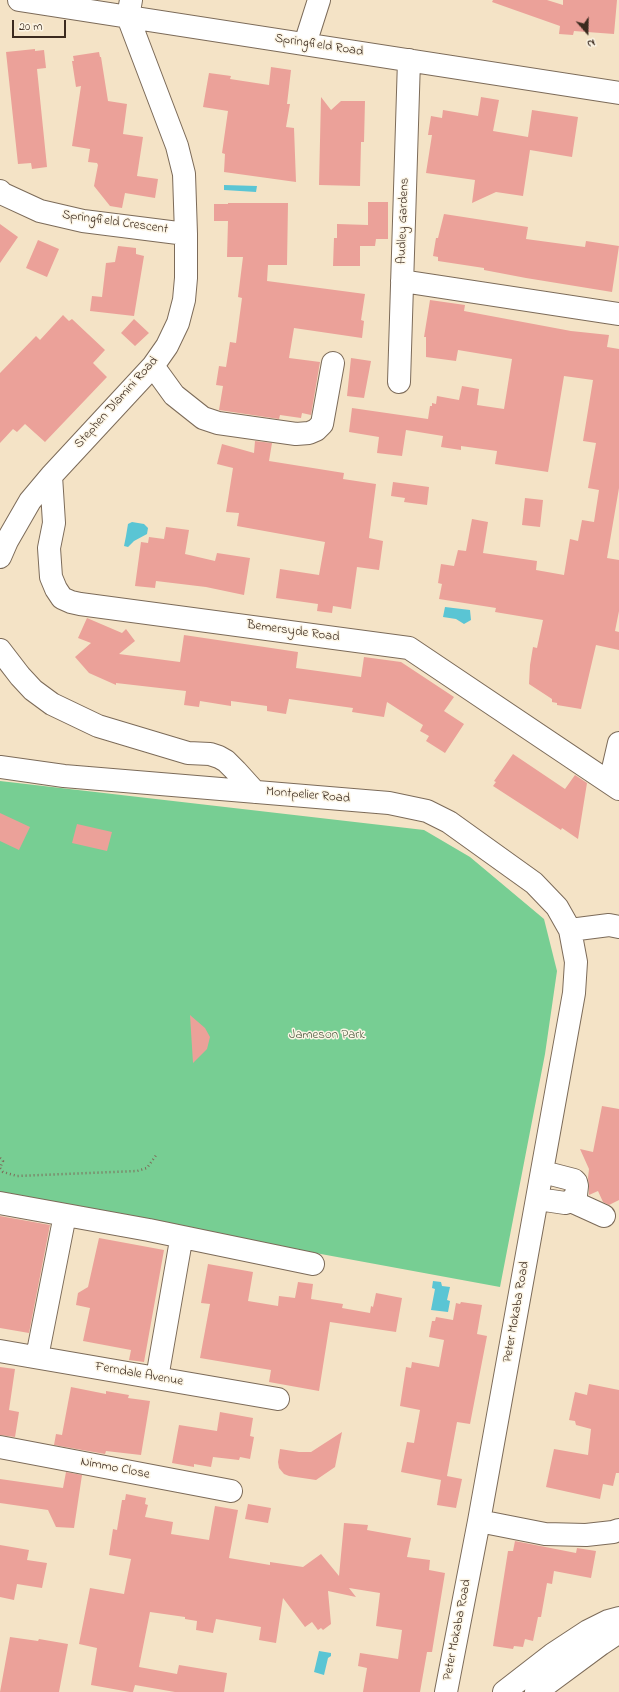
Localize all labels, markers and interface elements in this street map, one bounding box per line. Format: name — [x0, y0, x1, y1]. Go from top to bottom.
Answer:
scale bar — [14, 12, 68, 38]
north arrow — [567, 12, 607, 52]
text: 20 m — [19, 18, 42, 36]
street label: Springfield Road — [274, 31, 364, 61]
text: N — [585, 34, 597, 52]
street label: Audley Gardens — [395, 177, 413, 265]
street label: Springfield Crescent — [61, 208, 169, 238]
street label: Stephen Dlamini Road — [72, 354, 162, 452]
street label: Bemersyde Road — [246, 618, 340, 646]
street label: Montpelier Road — [265, 785, 351, 807]
park label: Jameson Park — [289, 1028, 365, 1044]
street label: Peter Mokaba Road — [500, 1260, 534, 1364]
street label: Ferndale Avenue — [94, 1360, 184, 1390]
street label: Nimmo Close — [79, 1455, 151, 1483]
street label: Peter Mokaba Road — [441, 1578, 475, 1682]

